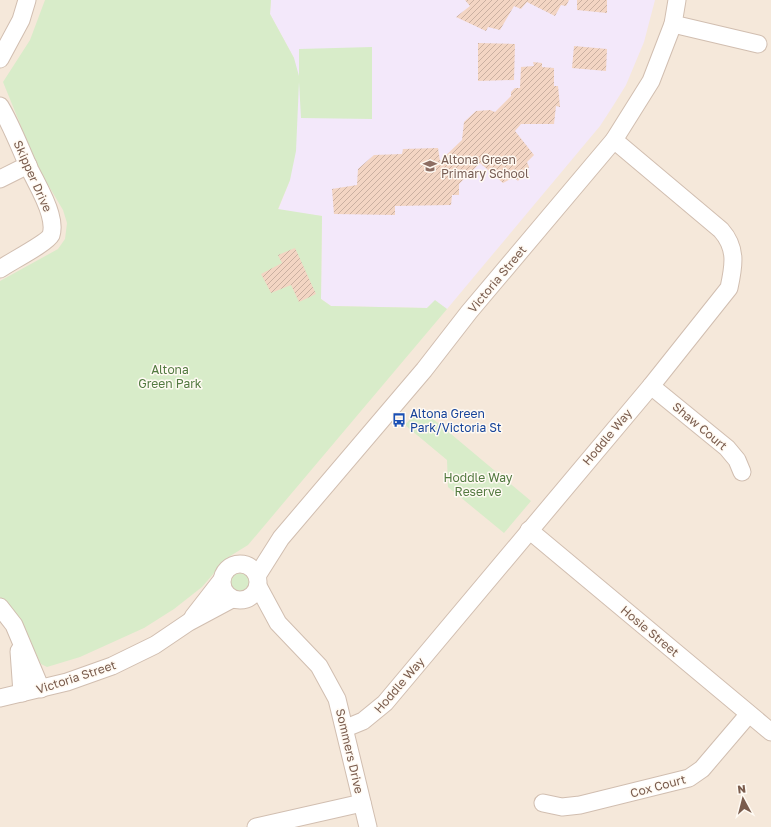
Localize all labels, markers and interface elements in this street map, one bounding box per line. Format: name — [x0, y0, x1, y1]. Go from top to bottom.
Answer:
street label: Skipper Drive — [11, 138, 55, 214]
place label: Altona Green Primary School — [441, 152, 529, 181]
school or university icon: Altona Green Primary School — [422, 158, 438, 174]
street label: Victoria Street — [465, 242, 530, 316]
park label: Altona Green Park — [138, 362, 202, 391]
street label: Shaw Court — [670, 399, 731, 453]
place label: Altona Green Park/Victoria St — [410, 406, 502, 435]
street label: Hoddle Way — [579, 406, 635, 468]
bus stop icon: Altona Green Park/Victoria St — [391, 412, 407, 428]
park label: Hoddle Way Reserve — [443, 470, 513, 499]
street label: Hosie Street — [618, 602, 682, 660]
street label: Hoddle Way — [371, 654, 427, 716]
street label: Victoria Street — [34, 657, 118, 697]
street label: Sommers Drive — [333, 707, 367, 795]
street label: Cox Court — [628, 771, 688, 801]
north arrow — [723, 779, 763, 819]
text: N — [737, 782, 747, 796]

